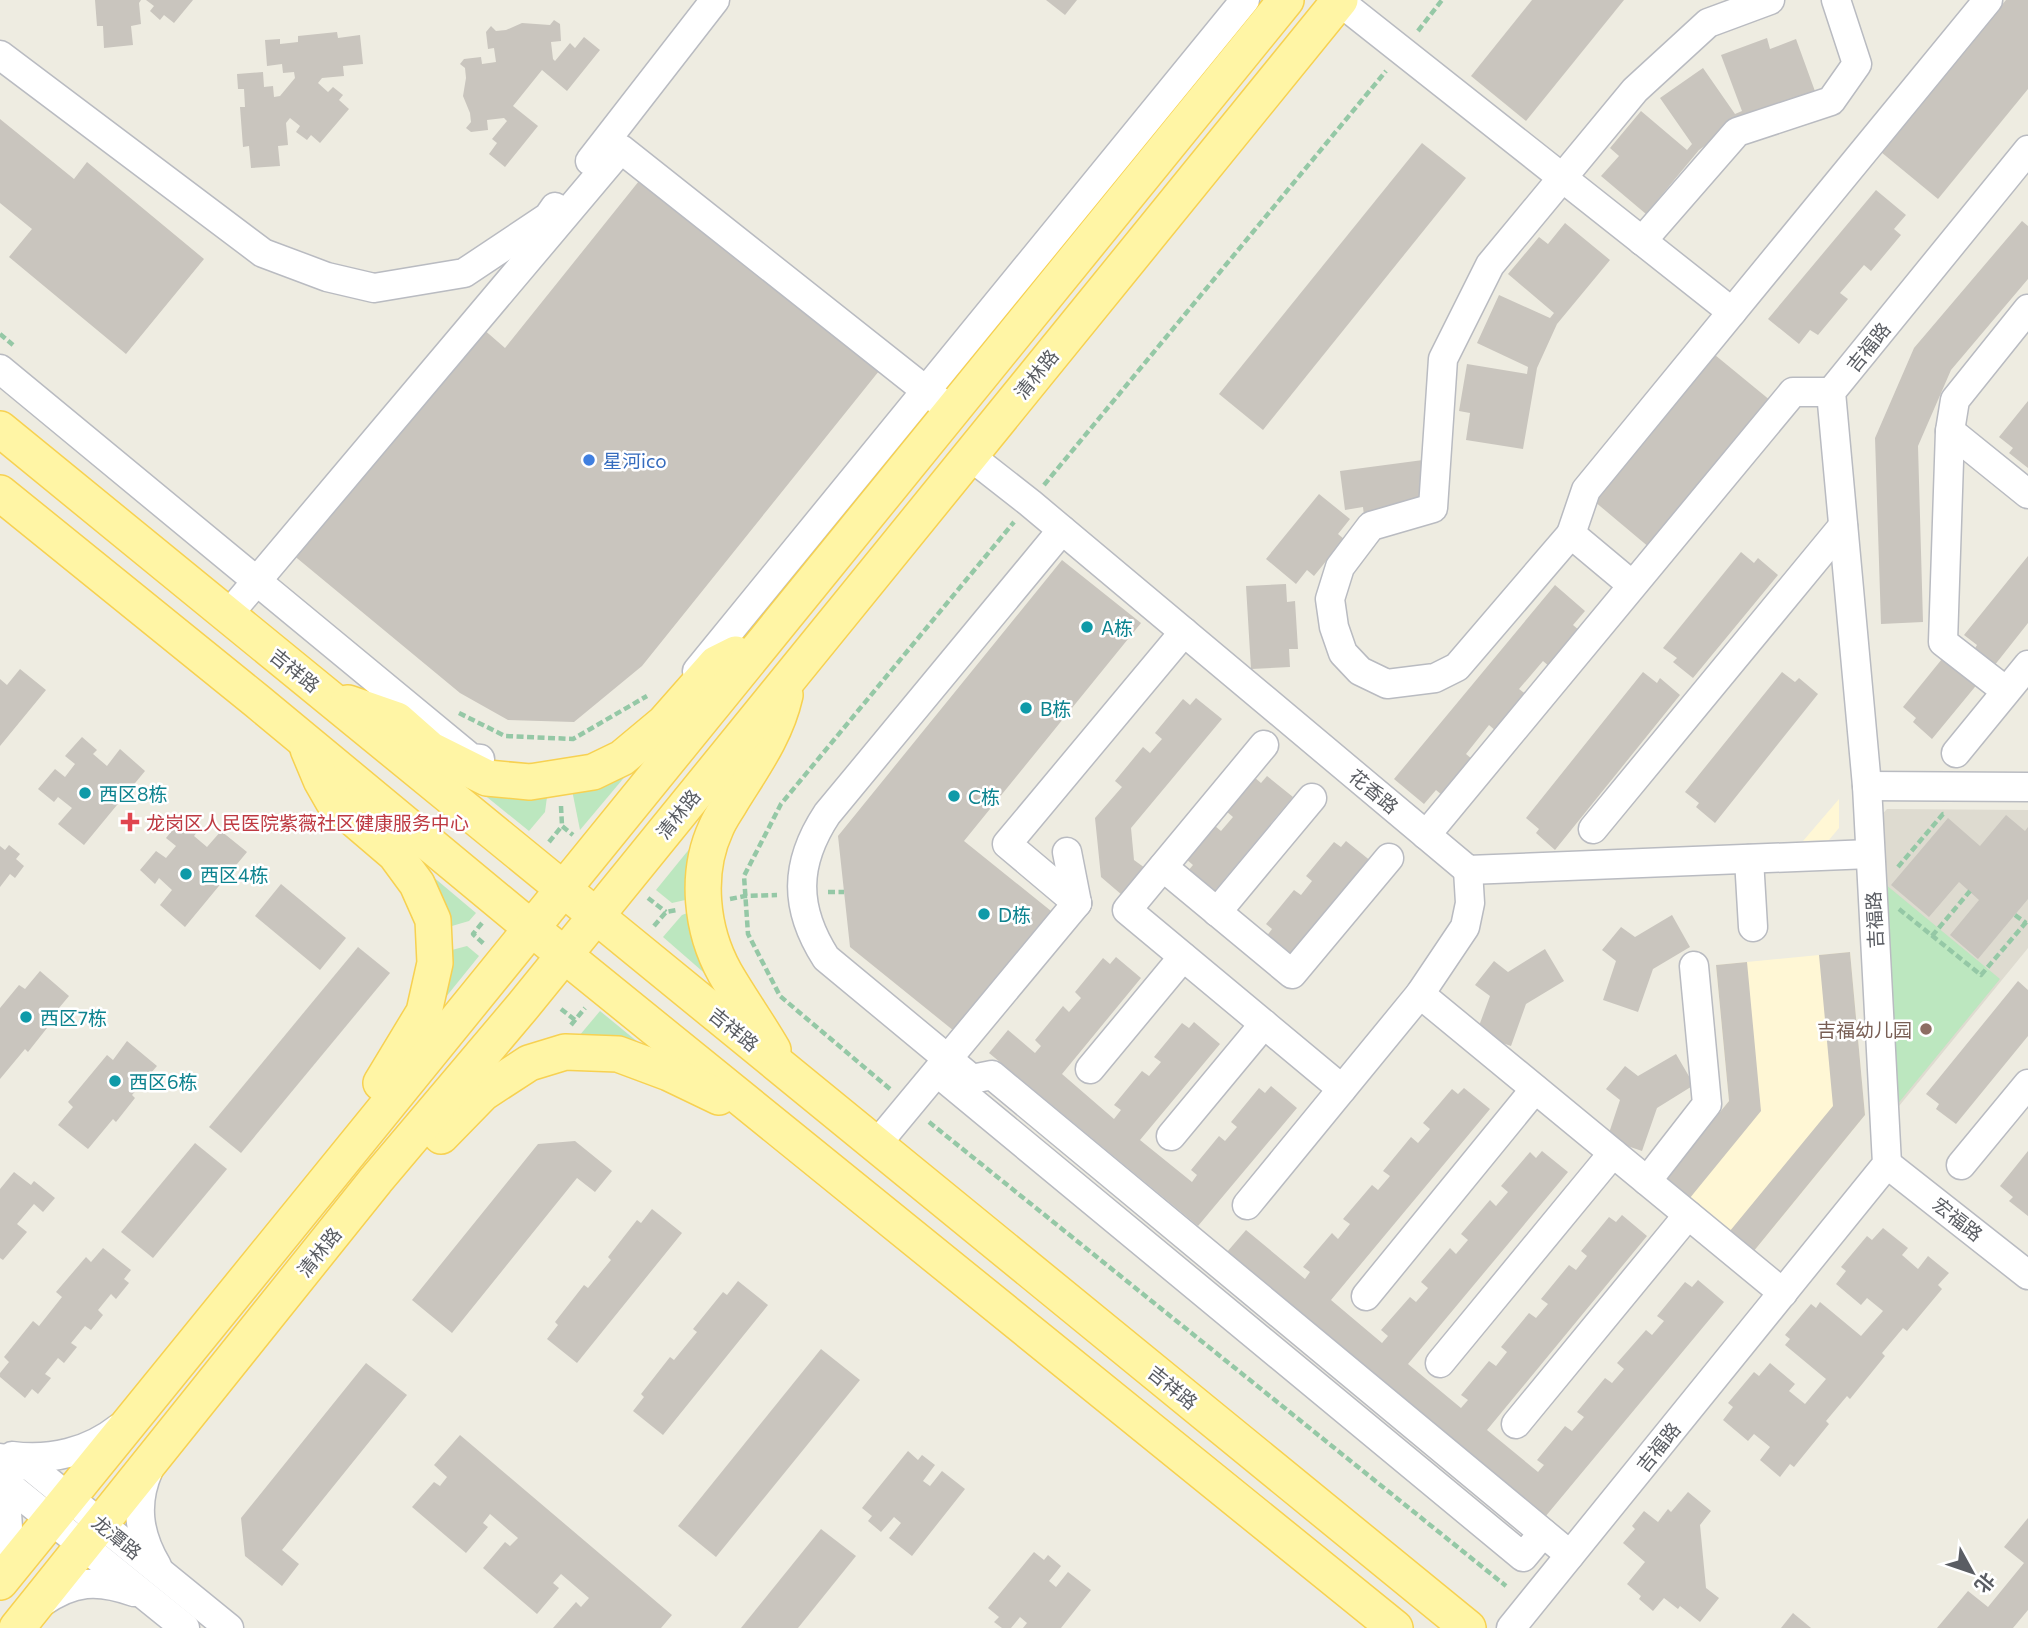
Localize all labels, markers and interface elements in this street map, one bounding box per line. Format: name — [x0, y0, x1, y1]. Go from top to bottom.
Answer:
street label: 吉福路 — [1841, 318, 1895, 376]
street label: 清林路 — [1009, 345, 1063, 403]
place label: 星河ico — [603, 449, 667, 472]
marker: 星河ico — [581, 452, 597, 468]
place label: A栋 — [1101, 616, 1133, 639]
marker: A栋 — [1079, 619, 1095, 635]
street label: 吉祥路 — [266, 643, 324, 697]
place label: B栋 — [1040, 697, 1071, 720]
marker: B栋 — [1018, 700, 1034, 716]
street label: 花香路 — [1345, 764, 1403, 818]
place label: 西区8栋 — [99, 782, 168, 805]
marker: 西区8栋 — [77, 785, 93, 801]
street label: 清林路 — [651, 785, 705, 843]
place label: C栋 — [968, 785, 1000, 808]
marker: C栋 — [946, 788, 962, 804]
place label: 龙岗区人民医院紫薇社区健康服务中心 — [146, 811, 469, 834]
marker: 龙岗区人民医院紫薇社区健康服务中心 — [120, 812, 140, 832]
place label: 西区4栋 — [200, 863, 268, 886]
marker: 西区4栋 — [178, 866, 194, 882]
street label: 吉福路 — [1861, 891, 1887, 949]
place label: D栋 — [998, 903, 1031, 926]
marker: D栋 — [976, 906, 992, 922]
street label: 吉祥路 — [705, 1002, 763, 1056]
place label: 西区7栋 — [40, 1006, 107, 1029]
marker: 西区7栋 — [18, 1009, 34, 1025]
place label: 吉福幼儿园 — [1817, 1018, 1912, 1041]
marker: 吉福幼儿园 — [1918, 1021, 1934, 1037]
place label: 西区6栋 — [129, 1070, 198, 1093]
marker: 西区6栋 — [107, 1073, 123, 1089]
street label: 宏福路 — [1928, 1192, 1988, 1246]
street label: 清林路 — [292, 1223, 346, 1281]
street label: 吉祥路 — [1144, 1360, 1202, 1414]
street label: 吉福路 — [1631, 1418, 1685, 1476]
street label: 龙潭路 — [88, 1510, 146, 1564]
north arrow — [1937, 1537, 2007, 1607]
text: 北 — [1970, 1569, 2000, 1598]

